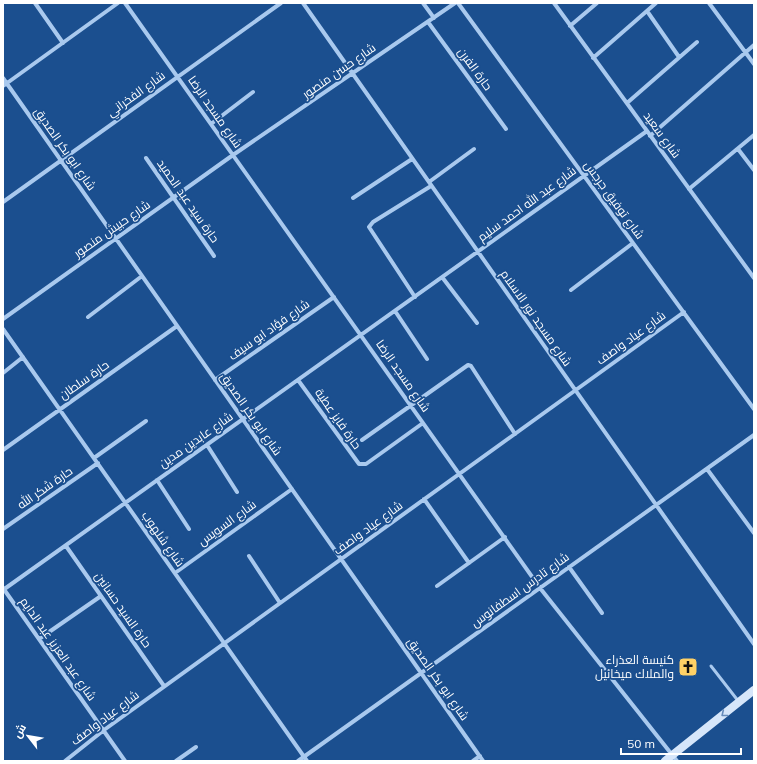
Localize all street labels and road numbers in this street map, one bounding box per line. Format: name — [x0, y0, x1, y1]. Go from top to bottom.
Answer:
street label: شارع حسن منصور — [298, 40, 379, 103]
street label: حارة الفرن — [455, 44, 496, 93]
street label: شارع الفخراني — [104, 67, 170, 122]
street label: شارع مسجد الرضا — [184, 73, 246, 151]
street label: شارع ابو بكر الصديق — [30, 104, 100, 194]
street label: شارع سعيد — [640, 108, 684, 162]
street label: حارة سيد عبد الحميد — [154, 156, 223, 245]
street label: شارع توفيق جرجس — [580, 158, 648, 242]
street label: شارع عبد الله احمد سليم — [475, 163, 580, 245]
street label: شارع حبيش منصور — [70, 197, 153, 262]
street label: شارع مسجد نور الاسلام — [497, 267, 575, 369]
street label: شارع فؤاد ابو سيف — [225, 296, 313, 364]
street label: شارع عياد واصف — [593, 307, 669, 368]
street label: شارع مسجد الرضا — [372, 337, 434, 415]
street label: حارة سلطان — [56, 357, 112, 402]
street label: شارع ابو بكر الصديق — [216, 369, 286, 459]
street label: حارة فايز عطية — [312, 385, 365, 452]
street label: شارع عابدين مدين — [156, 408, 236, 472]
street label: حارة شكر الله — [14, 463, 75, 512]
street label: شارع السويس — [195, 496, 259, 550]
street label: شارع عياد واصف — [330, 497, 406, 558]
street label: شارع شلهوب — [138, 508, 188, 570]
street label: شارع تادرس اسطفانوس — [468, 549, 572, 631]
street label: حارة السيد حسانين — [92, 569, 155, 650]
street label: شارع عبد العزيز عبد الدايم — [16, 594, 100, 704]
street label: شارع ابو بكر الصديق — [403, 634, 473, 724]
street label: شارع عياد واصف — [68, 687, 143, 749]

